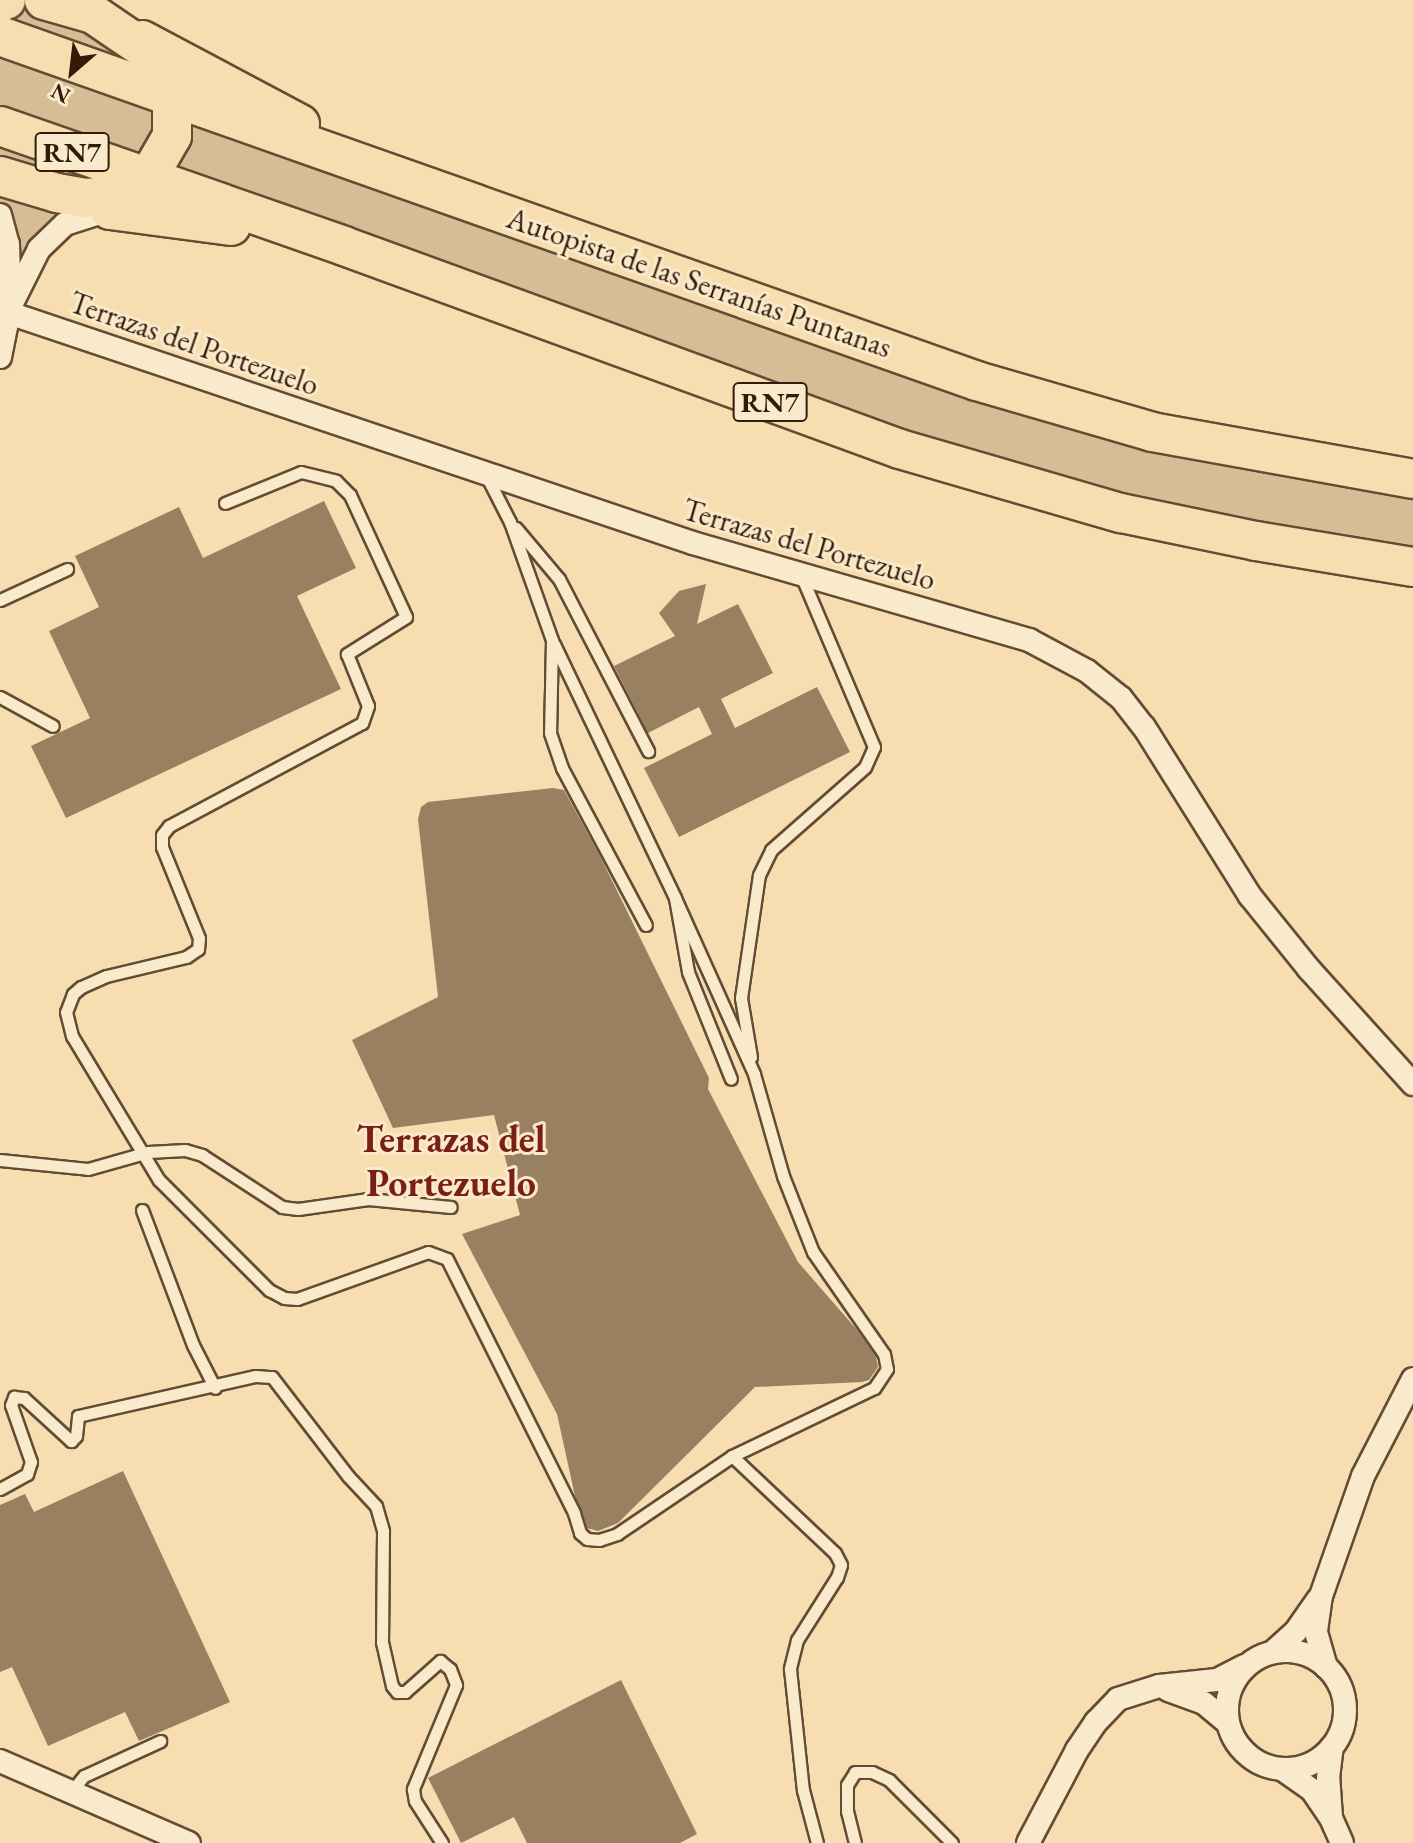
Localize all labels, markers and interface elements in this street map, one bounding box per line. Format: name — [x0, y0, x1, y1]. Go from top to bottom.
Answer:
north arrow — [32, 32, 112, 112]
text: N — [46, 77, 75, 111]
road number: RN7 — [34, 128, 110, 176]
street label: Autopista de las Serranías Puntanas — [502, 200, 896, 366]
street label: Terrazas del Portezuelo — [65, 284, 323, 404]
road number: RN7 — [732, 378, 808, 426]
street label: Terrazas del Portezuelo — [679, 492, 939, 598]
district label: Terrazas del Portezuelo — [357, 1116, 545, 1206]

